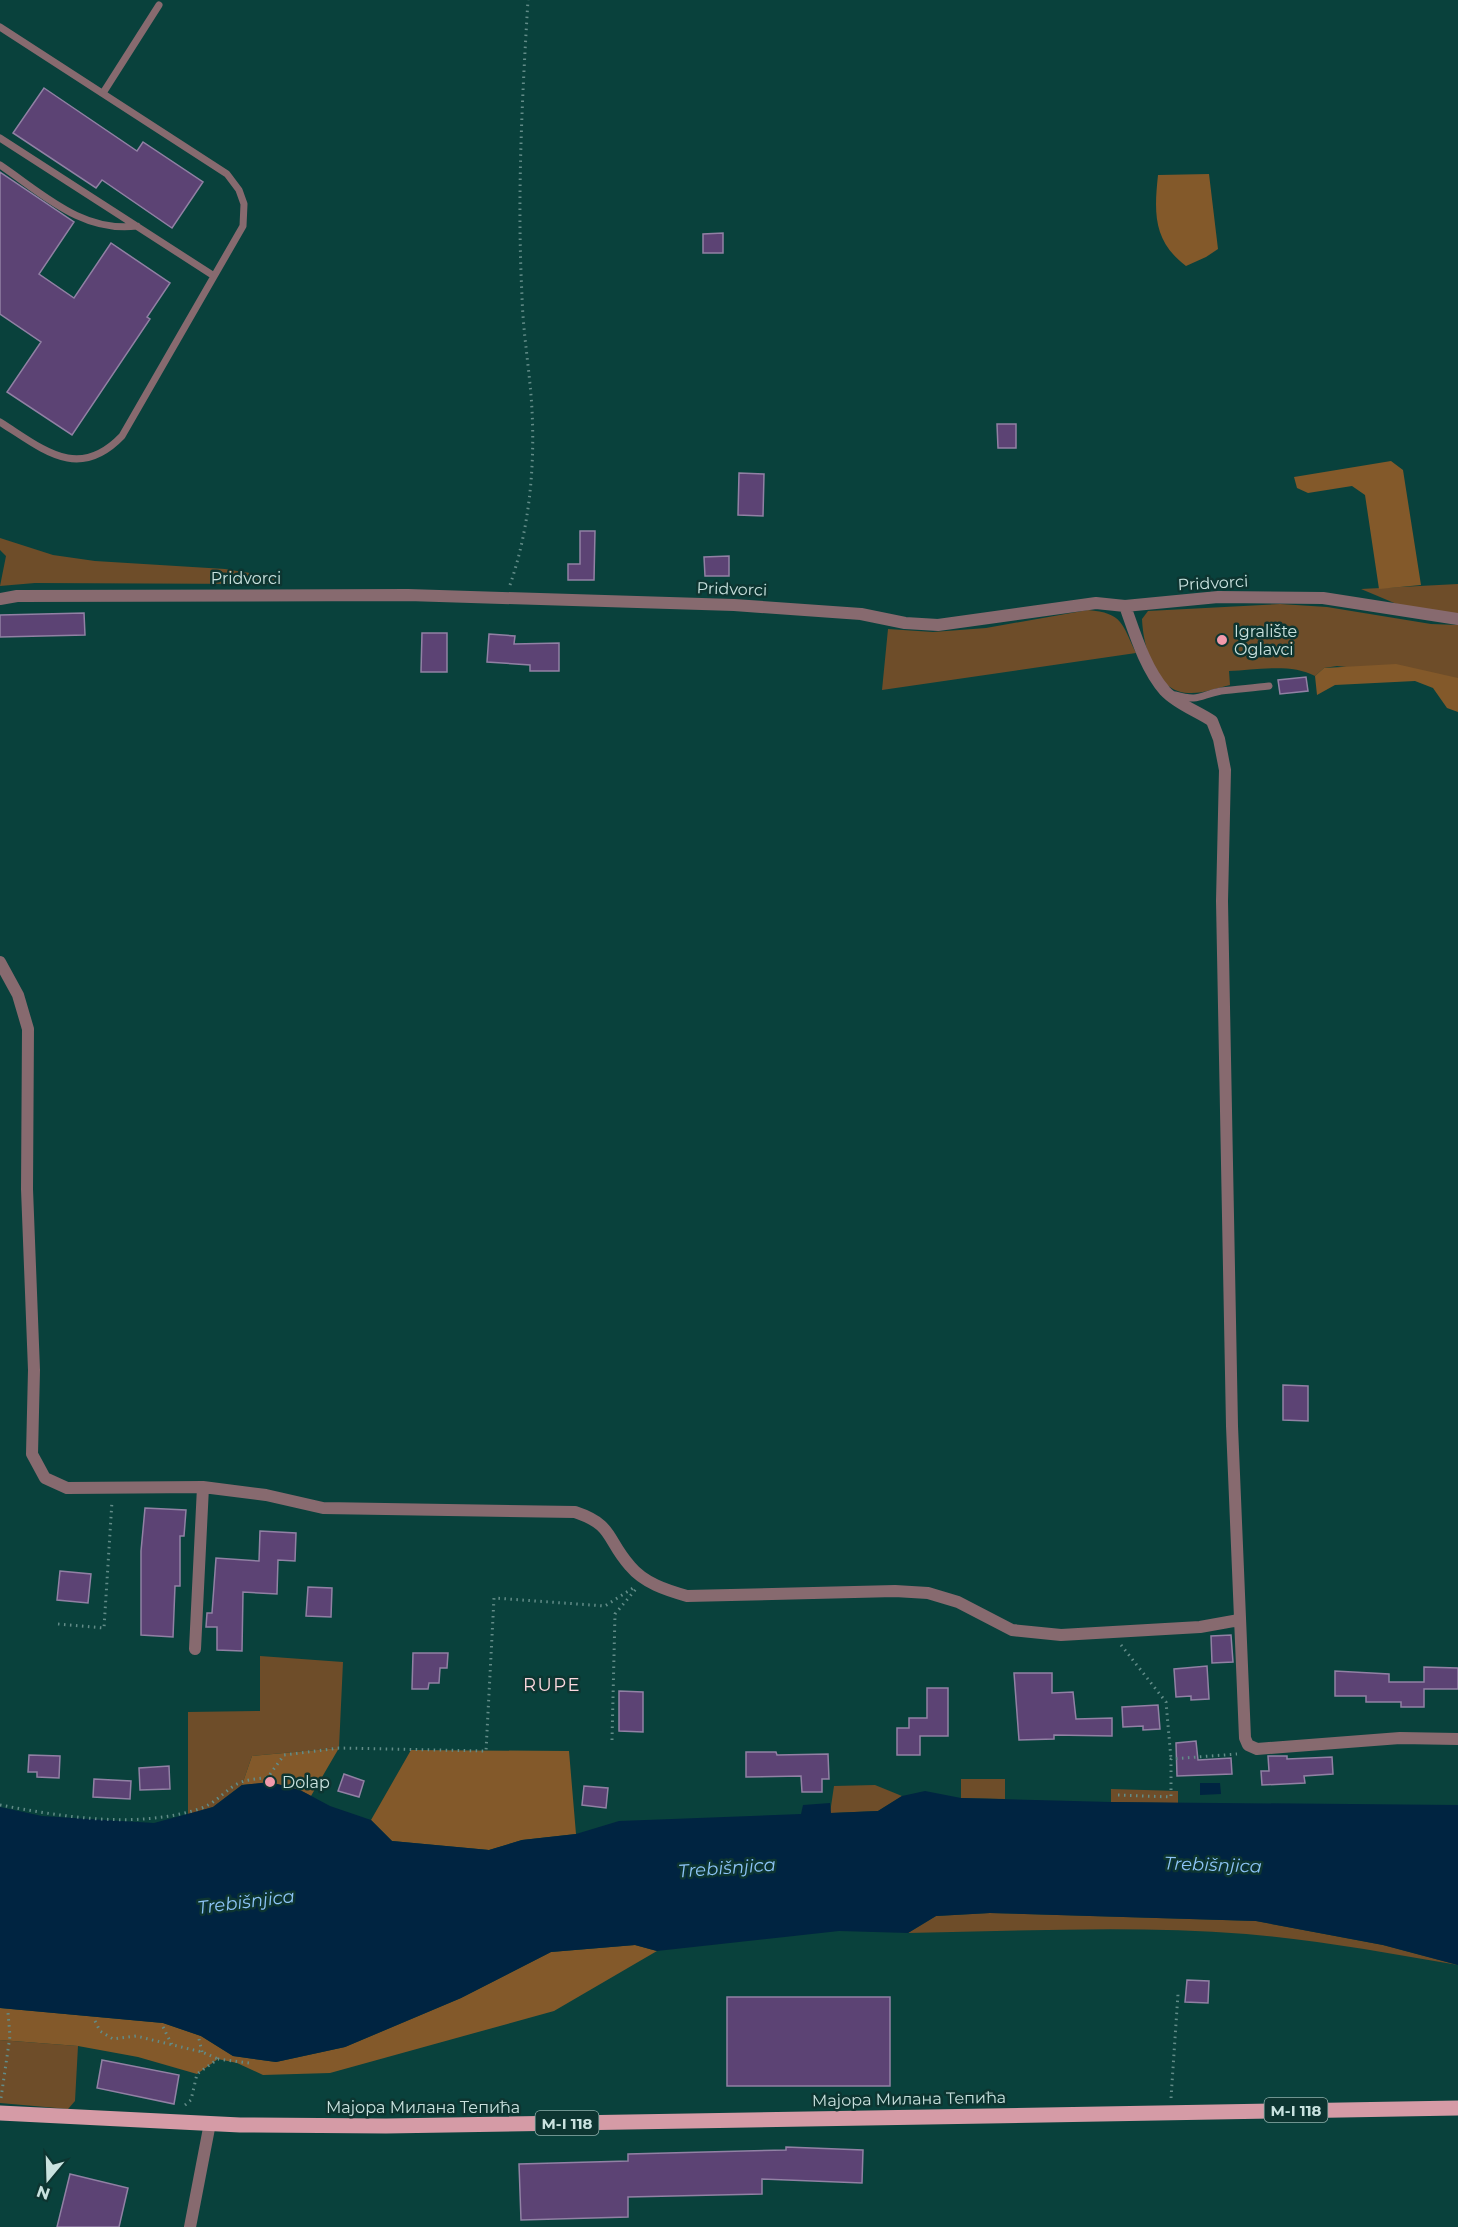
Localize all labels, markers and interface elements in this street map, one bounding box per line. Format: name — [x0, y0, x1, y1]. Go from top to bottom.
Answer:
street label: Pridvorci — [211, 569, 281, 588]
street label: Pridvorci — [1177, 572, 1249, 594]
street label: Pridvorci — [696, 578, 768, 600]
place label: Igralište Oglavci — [1234, 622, 1297, 659]
marker: Igralište Oglavci — [1215, 633, 1229, 647]
district label: RUPE — [523, 1674, 581, 1696]
place label: Dolap — [282, 1773, 330, 1792]
marker: Dolap — [263, 1775, 277, 1789]
water label: Trebišnjica — [1164, 1852, 1262, 1878]
water label: Trebišnjica — [677, 1854, 777, 1882]
water label: Trebišnjica — [196, 1885, 296, 1919]
street label: Мајора Милана Тепића — [812, 2088, 1006, 2110]
street label: Мајора Милана Тепића — [326, 2098, 520, 2117]
road number: M-I 118 — [1264, 2098, 1328, 2122]
road number: M-I 118 — [536, 2111, 598, 2135]
north arrow — [18, 2149, 78, 2209]
text: N — [34, 2182, 52, 2204]

